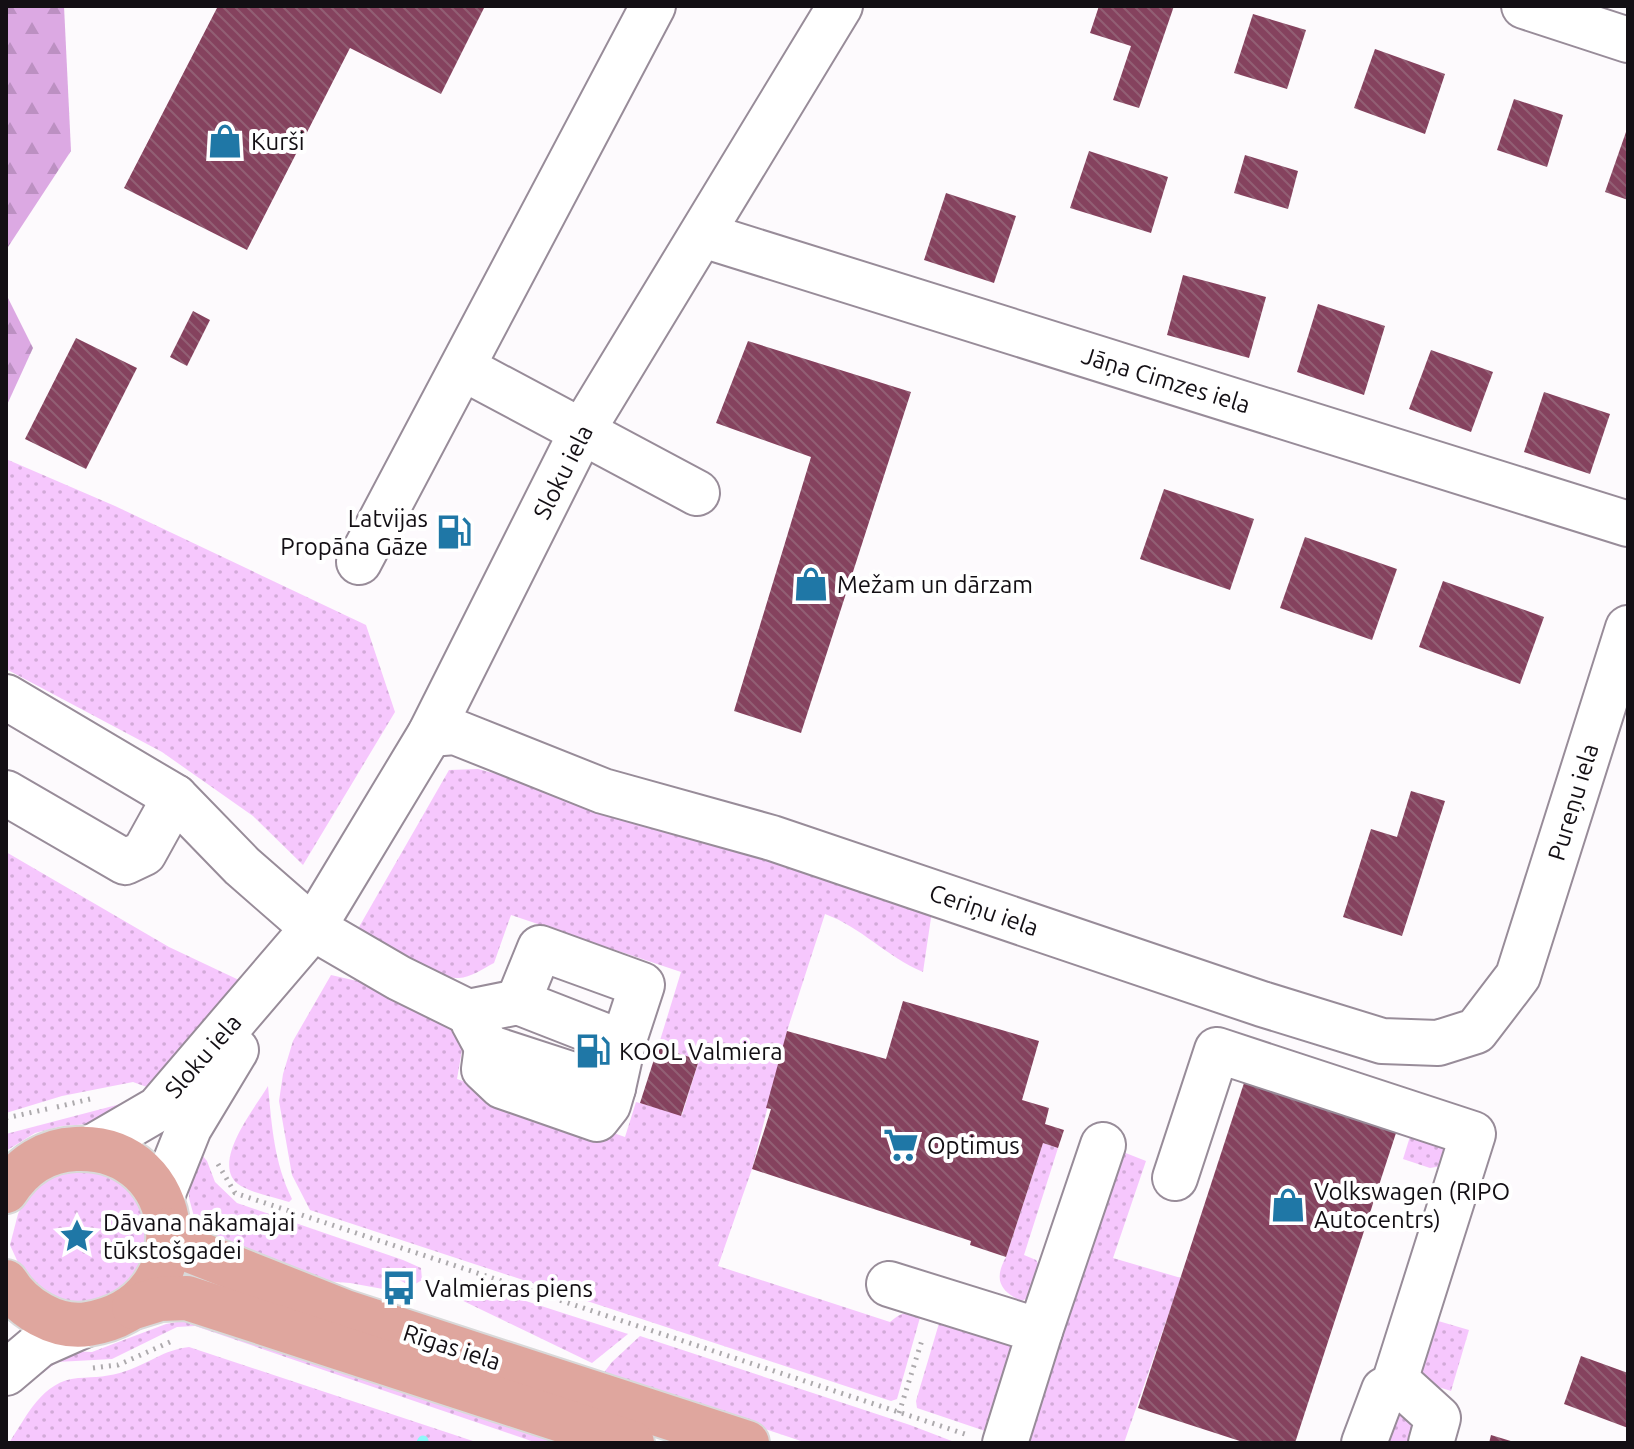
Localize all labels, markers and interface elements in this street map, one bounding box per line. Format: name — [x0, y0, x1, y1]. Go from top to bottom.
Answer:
shop icon: Kurši — [206, 122, 244, 160]
place label: Kurši — [251, 128, 305, 155]
street label: Jāņa Cimzes iela — [1079, 342, 1253, 418]
street label: Sloku iela — [528, 420, 598, 524]
place label: Latvijas Propāna Gāze — [280, 505, 428, 560]
fuel station icon: Latvijas Propāna Gāze — [435, 513, 473, 551]
shop icon: Mežam un dārzam — [792, 565, 830, 603]
place label: Mežam un dārzam — [837, 571, 1033, 598]
street label: Pureņu iela — [1542, 740, 1604, 864]
street label: Ceriņu iela — [926, 879, 1042, 941]
street label: Sloku iela — [159, 1009, 247, 1103]
fuel station icon: KOOL Valmiera — [574, 1032, 612, 1070]
place label: KOOL Valmiera — [619, 1038, 783, 1065]
supermarket icon: Optimus — [882, 1126, 920, 1164]
place label: Optimus — [927, 1132, 1020, 1159]
place label: Volkswagen (RIPO Autocentrs) — [1314, 1178, 1510, 1233]
shop icon: Volkswagen (RIPO Autocentrs) — [1269, 1186, 1307, 1224]
place label: Dāvana nākamajai tūkstošgadei — [103, 1209, 295, 1264]
place icon: Dāvana nākamajai tūkstošgadei — [58, 1217, 96, 1255]
bus stop icon: Valmieras piens — [380, 1269, 418, 1307]
place label: Valmieras piens — [425, 1275, 593, 1302]
street label: Rīgas iela — [400, 1319, 504, 1375]

